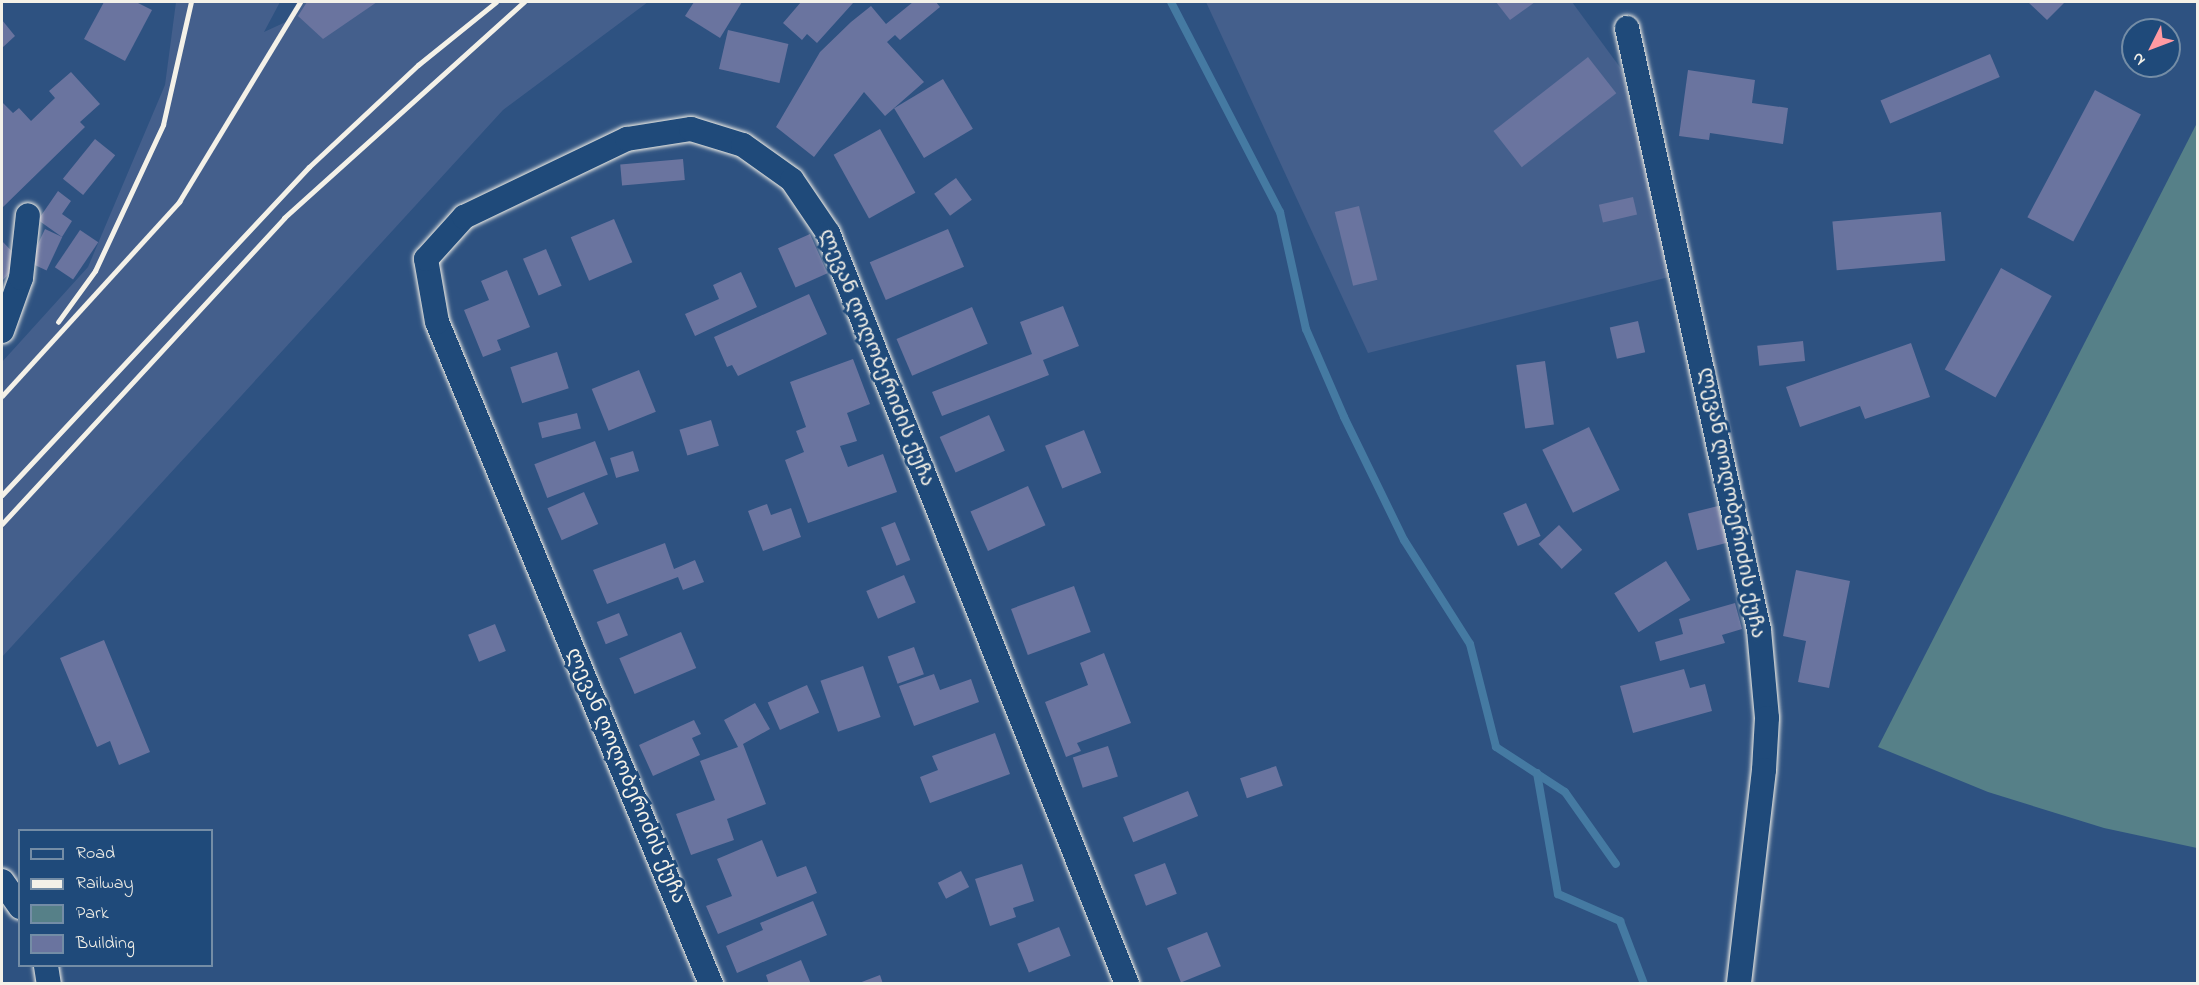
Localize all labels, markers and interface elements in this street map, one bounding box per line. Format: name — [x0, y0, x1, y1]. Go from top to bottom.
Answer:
north arrow — [2121, 18, 2181, 78]
text: N — [2127, 47, 2152, 71]
street label: ლევან ღოღობერიძის ქუჩა — [813, 226, 939, 490]
street label: ლევან ღოღობერიძის ქუჩა — [1693, 365, 1769, 641]
street label: ლევან ღოღობერიძის ქუჩა — [560, 644, 690, 908]
legend — [18, 829, 213, 967]
text: Road — [76, 841, 115, 867]
text: Railway — [76, 871, 133, 897]
text: Park — [76, 901, 109, 927]
text: Building — [76, 931, 135, 957]

